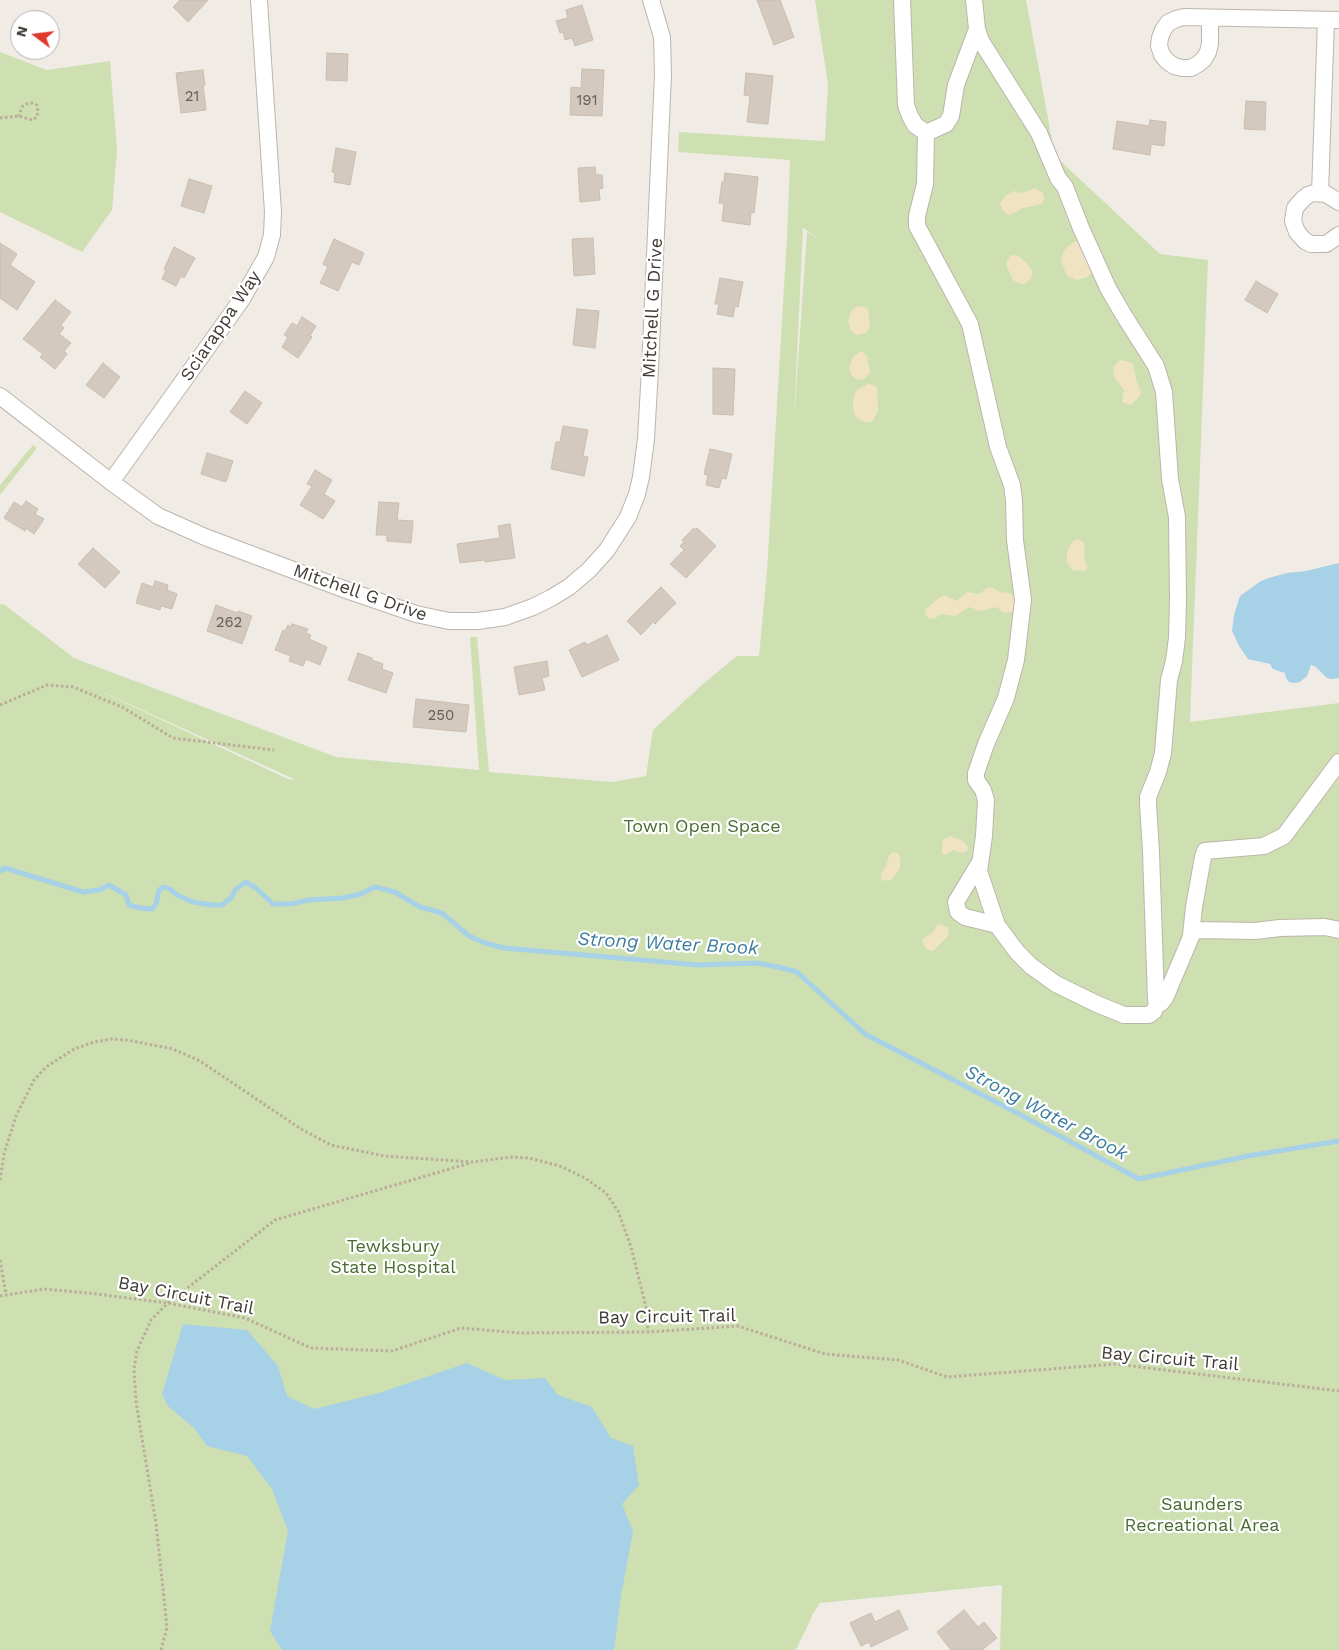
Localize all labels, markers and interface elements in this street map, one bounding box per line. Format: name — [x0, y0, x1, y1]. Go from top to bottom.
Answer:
north arrow — [10, 10, 60, 60]
text: N — [12, 24, 31, 38]
house number: 21 — [185, 88, 199, 106]
house number: 191 — [577, 92, 597, 110]
street label: Mitchell G Drive — [639, 237, 667, 379]
street label: Sciarappa Way — [176, 267, 266, 385]
street label: Mitchell G Drive — [290, 560, 430, 626]
house number: 262 — [216, 614, 242, 632]
house number: 250 — [428, 707, 454, 725]
park label: Town Open Space — [623, 816, 781, 838]
water label: Strong Water Brook — [577, 928, 759, 960]
water label: Strong Water Brook — [961, 1060, 1131, 1166]
park label: Tewksbury State Hospital — [330, 1236, 456, 1278]
street label: Bay Circuit Trail — [116, 1272, 256, 1320]
street label: Bay Circuit Trail — [598, 1305, 736, 1329]
street label: Bay Circuit Trail — [1100, 1342, 1240, 1376]
park label: Saunders Recreational Area — [1124, 1494, 1280, 1536]

